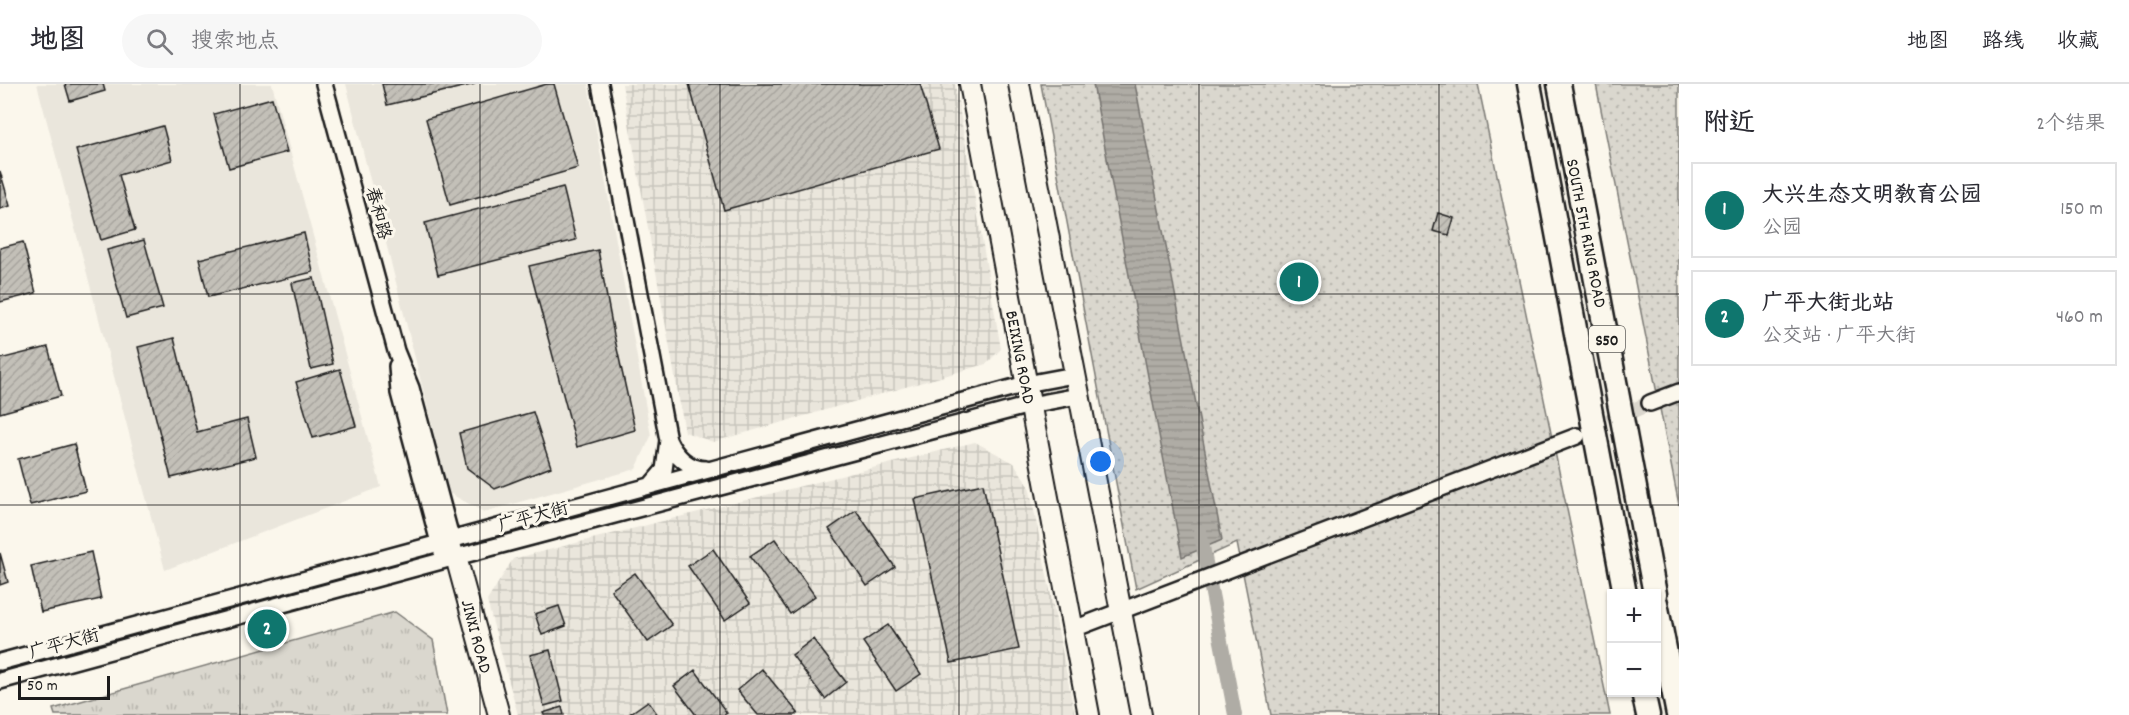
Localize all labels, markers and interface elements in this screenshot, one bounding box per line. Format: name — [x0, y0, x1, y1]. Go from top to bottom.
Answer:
search box — [122, 14, 542, 68]
text: 地图 — [30, 23, 86, 63]
icon: search — [143, 25, 176, 58]
text: 搜索地点 — [191, 27, 279, 58]
text: 地图 — [1907, 28, 1949, 58]
text: 路线 — [1982, 28, 2024, 58]
text: 收藏 — [2057, 28, 2099, 58]
text: 附近 — [1703, 106, 1755, 143]
text: 2个结果 — [2036, 111, 2105, 139]
street label: SOUTH 5TH RING ROAD — [1558, 157, 1611, 310]
text: 大兴生态文明教育公园 — [1762, 181, 1982, 212]
street label: 春和路 — [358, 184, 396, 243]
text: 1 — [1722, 196, 1727, 224]
text: 150 m — [2060, 196, 2103, 224]
text: 公园 — [1762, 215, 1802, 243]
pin: 1 — [1280, 260, 1318, 304]
text: 广平大街北站 — [1762, 289, 1894, 320]
text: 2 — [1720, 304, 1729, 332]
text: 460 m — [2056, 304, 2103, 332]
street label: BEIXING ROAD — [997, 309, 1040, 406]
text: 公交站 · 广平大街 — [1762, 323, 1916, 351]
road number: S50 — [1589, 326, 1625, 352]
your location — [1086, 447, 1115, 476]
street label: 广平大街 — [496, 497, 572, 540]
map controls — [1607, 589, 1661, 697]
button: + — [1607, 589, 1661, 643]
street label: JINXI ROAD — [453, 597, 496, 676]
pin: 2 — [248, 606, 286, 652]
street label: 广平大街 — [27, 624, 103, 667]
button: − — [1607, 643, 1661, 697]
scale bar — [18, 673, 110, 700]
text: 50 m — [27, 675, 58, 698]

